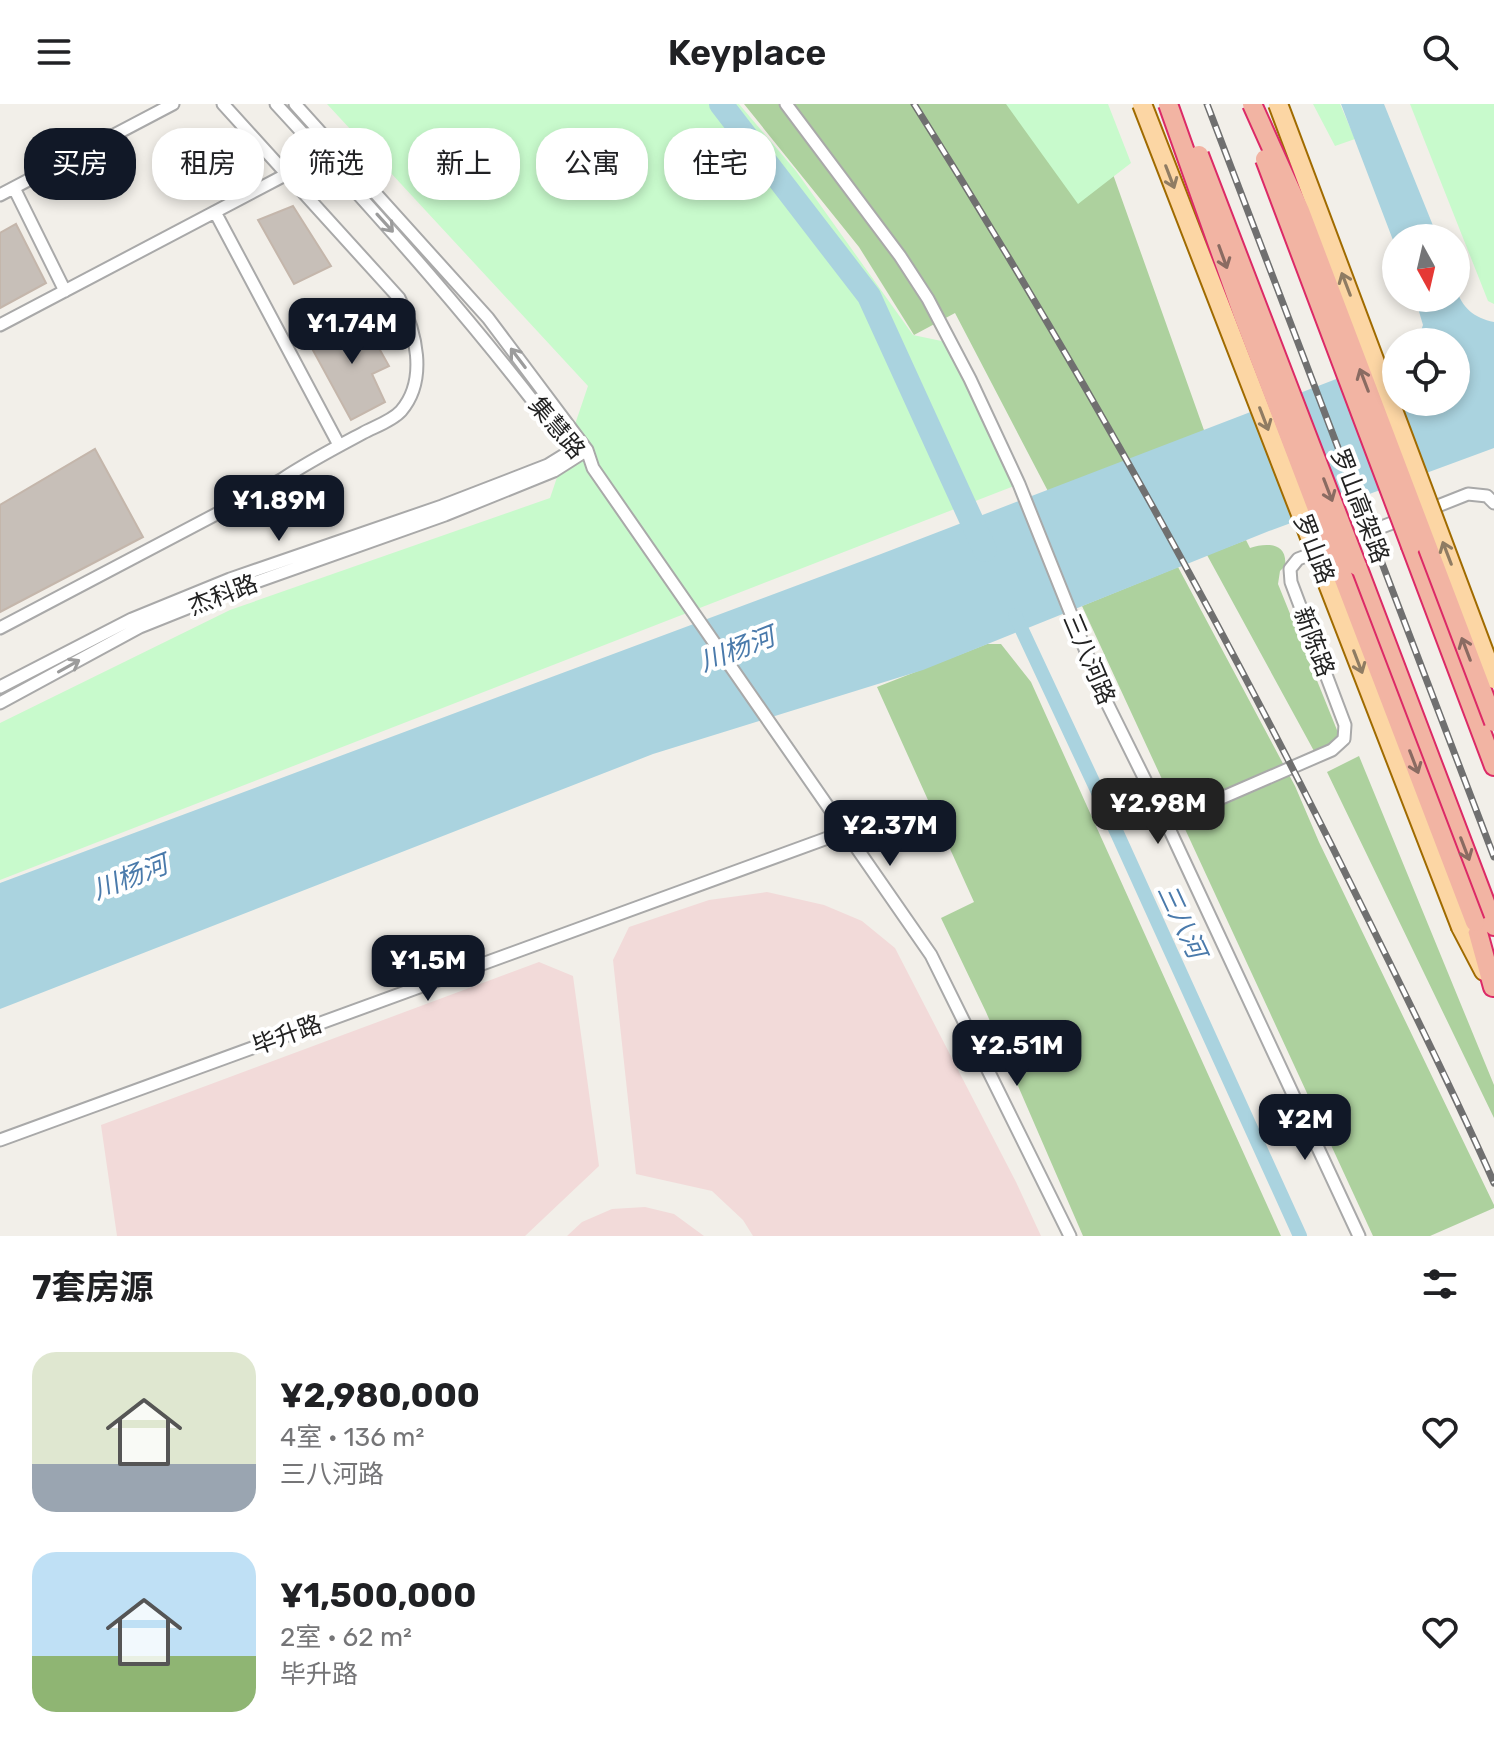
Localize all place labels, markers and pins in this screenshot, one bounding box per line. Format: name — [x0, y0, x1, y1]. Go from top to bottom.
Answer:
pin: ¥1.74M — [287, 298, 417, 366]
pin: ¥1.89M — [214, 475, 344, 543]
pin: ¥2.98M — [1093, 778, 1223, 846]
pin: ¥2.37M — [825, 800, 955, 868]
pin: ¥1.5M — [372, 935, 484, 1003]
pin: ¥2.51M — [952, 1020, 1082, 1088]
pin: ¥2M — [1266, 1094, 1344, 1162]

